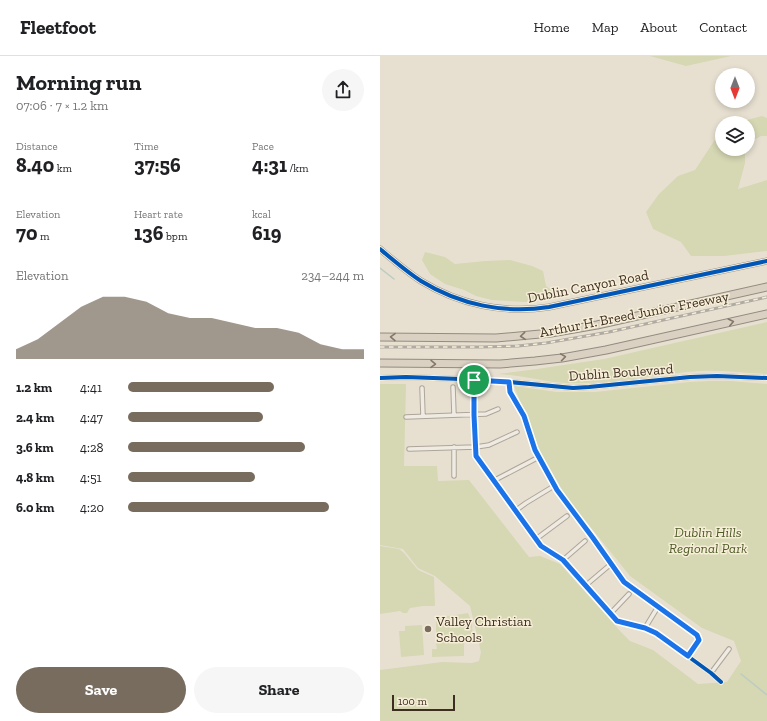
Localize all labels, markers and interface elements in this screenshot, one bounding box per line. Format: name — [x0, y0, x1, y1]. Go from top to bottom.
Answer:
text: Fleetfoot — [20, 16, 96, 39]
text: Home — [534, 19, 570, 36]
text: Map — [592, 19, 618, 36]
text: About — [640, 19, 677, 36]
text: Contact — [699, 19, 747, 36]
north arrow — [715, 68, 755, 108]
map controls — [715, 68, 755, 156]
text: Morning run — [16, 69, 142, 96]
button: share — [322, 69, 364, 111]
text: 07:06 · 7 × 1.2 km — [16, 98, 108, 113]
button: layers — [715, 116, 755, 156]
text: Distance — [16, 140, 58, 153]
text: Time — [134, 140, 159, 153]
text: Pace — [252, 140, 274, 153]
text: 8.40 — [16, 153, 54, 177]
text: 37:56 — [134, 153, 181, 177]
text: 4:31 — [252, 153, 287, 177]
text: km — [54, 162, 72, 175]
text: /km — [287, 162, 309, 175]
text: Elevation — [16, 208, 60, 221]
text: Heart rate — [134, 208, 183, 221]
text: kcal — [252, 208, 271, 221]
text: 70 — [16, 221, 37, 245]
text: 136 — [134, 221, 163, 245]
text: 619 — [252, 221, 282, 245]
text: m — [37, 230, 49, 243]
text: bpm — [163, 230, 187, 243]
street label: Dublin Canyon Road — [526, 266, 650, 307]
text: Elevation — [16, 268, 68, 283]
text: 234–244 m — [301, 268, 364, 283]
street label: Arthur H. Breed Junior Freeway — [538, 288, 731, 341]
one-way arrow — [727, 318, 734, 326]
one-way arrow — [520, 331, 526, 340]
one-way arrow — [390, 333, 396, 342]
one-way arrow — [560, 353, 566, 362]
one-way arrow — [430, 360, 436, 368]
street label: Dublin Boulevard — [568, 360, 674, 385]
pin — [457, 363, 491, 397]
icon: arrive — [463, 369, 485, 391]
text: 1.2 km — [16, 380, 52, 395]
text: 4:41 — [80, 380, 102, 395]
text: 2.4 km — [16, 410, 54, 425]
text: 4:47 — [80, 410, 103, 425]
text: 3.6 km — [16, 440, 54, 455]
text: 4:28 — [80, 440, 104, 455]
text: 4.8 km — [16, 470, 54, 485]
text: 4:51 — [80, 470, 102, 485]
text: 6.0 km — [16, 500, 54, 515]
text: 4:20 — [80, 500, 104, 515]
park label: Dublin Hills Regional Park — [669, 524, 747, 557]
place label: Valley Christian Schools — [435, 613, 531, 646]
marker: Valley Christian Schools — [423, 624, 433, 634]
button: Save — [16, 667, 186, 713]
button: Share — [194, 667, 364, 713]
scale bar — [392, 693, 455, 712]
text: 100 m — [398, 695, 427, 708]

